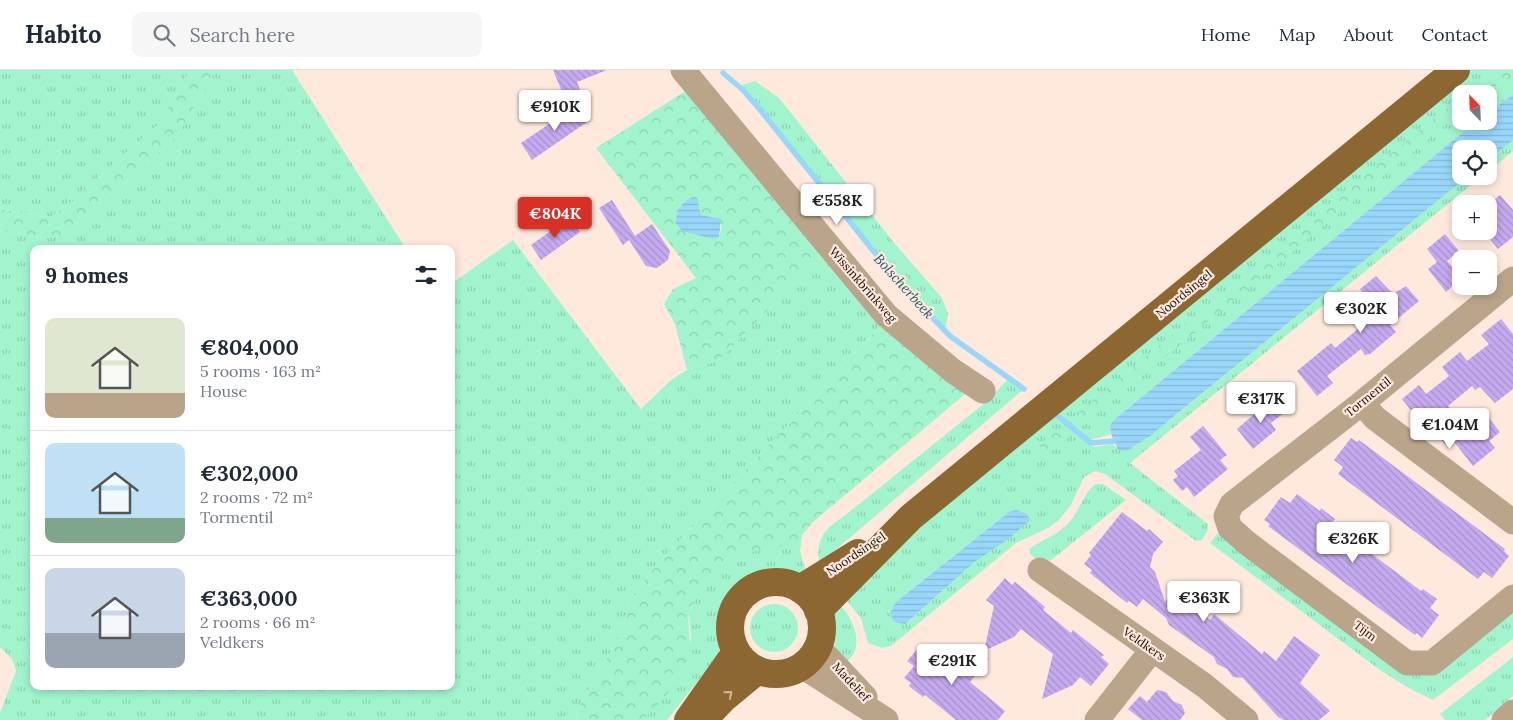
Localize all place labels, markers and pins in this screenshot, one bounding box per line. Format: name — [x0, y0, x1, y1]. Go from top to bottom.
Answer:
pin: €910K — [520, 90, 590, 132]
pin: €558K — [802, 184, 872, 226]
pin: €804K — [520, 196, 590, 239]
pin: €302K — [1326, 292, 1396, 334]
pin: €317K — [1226, 382, 1296, 424]
pin: €1.04M — [1409, 408, 1491, 450]
pin: €326K — [1318, 522, 1388, 564]
pin: €363K — [1169, 580, 1239, 623]
pin: €291K — [917, 644, 987, 686]

